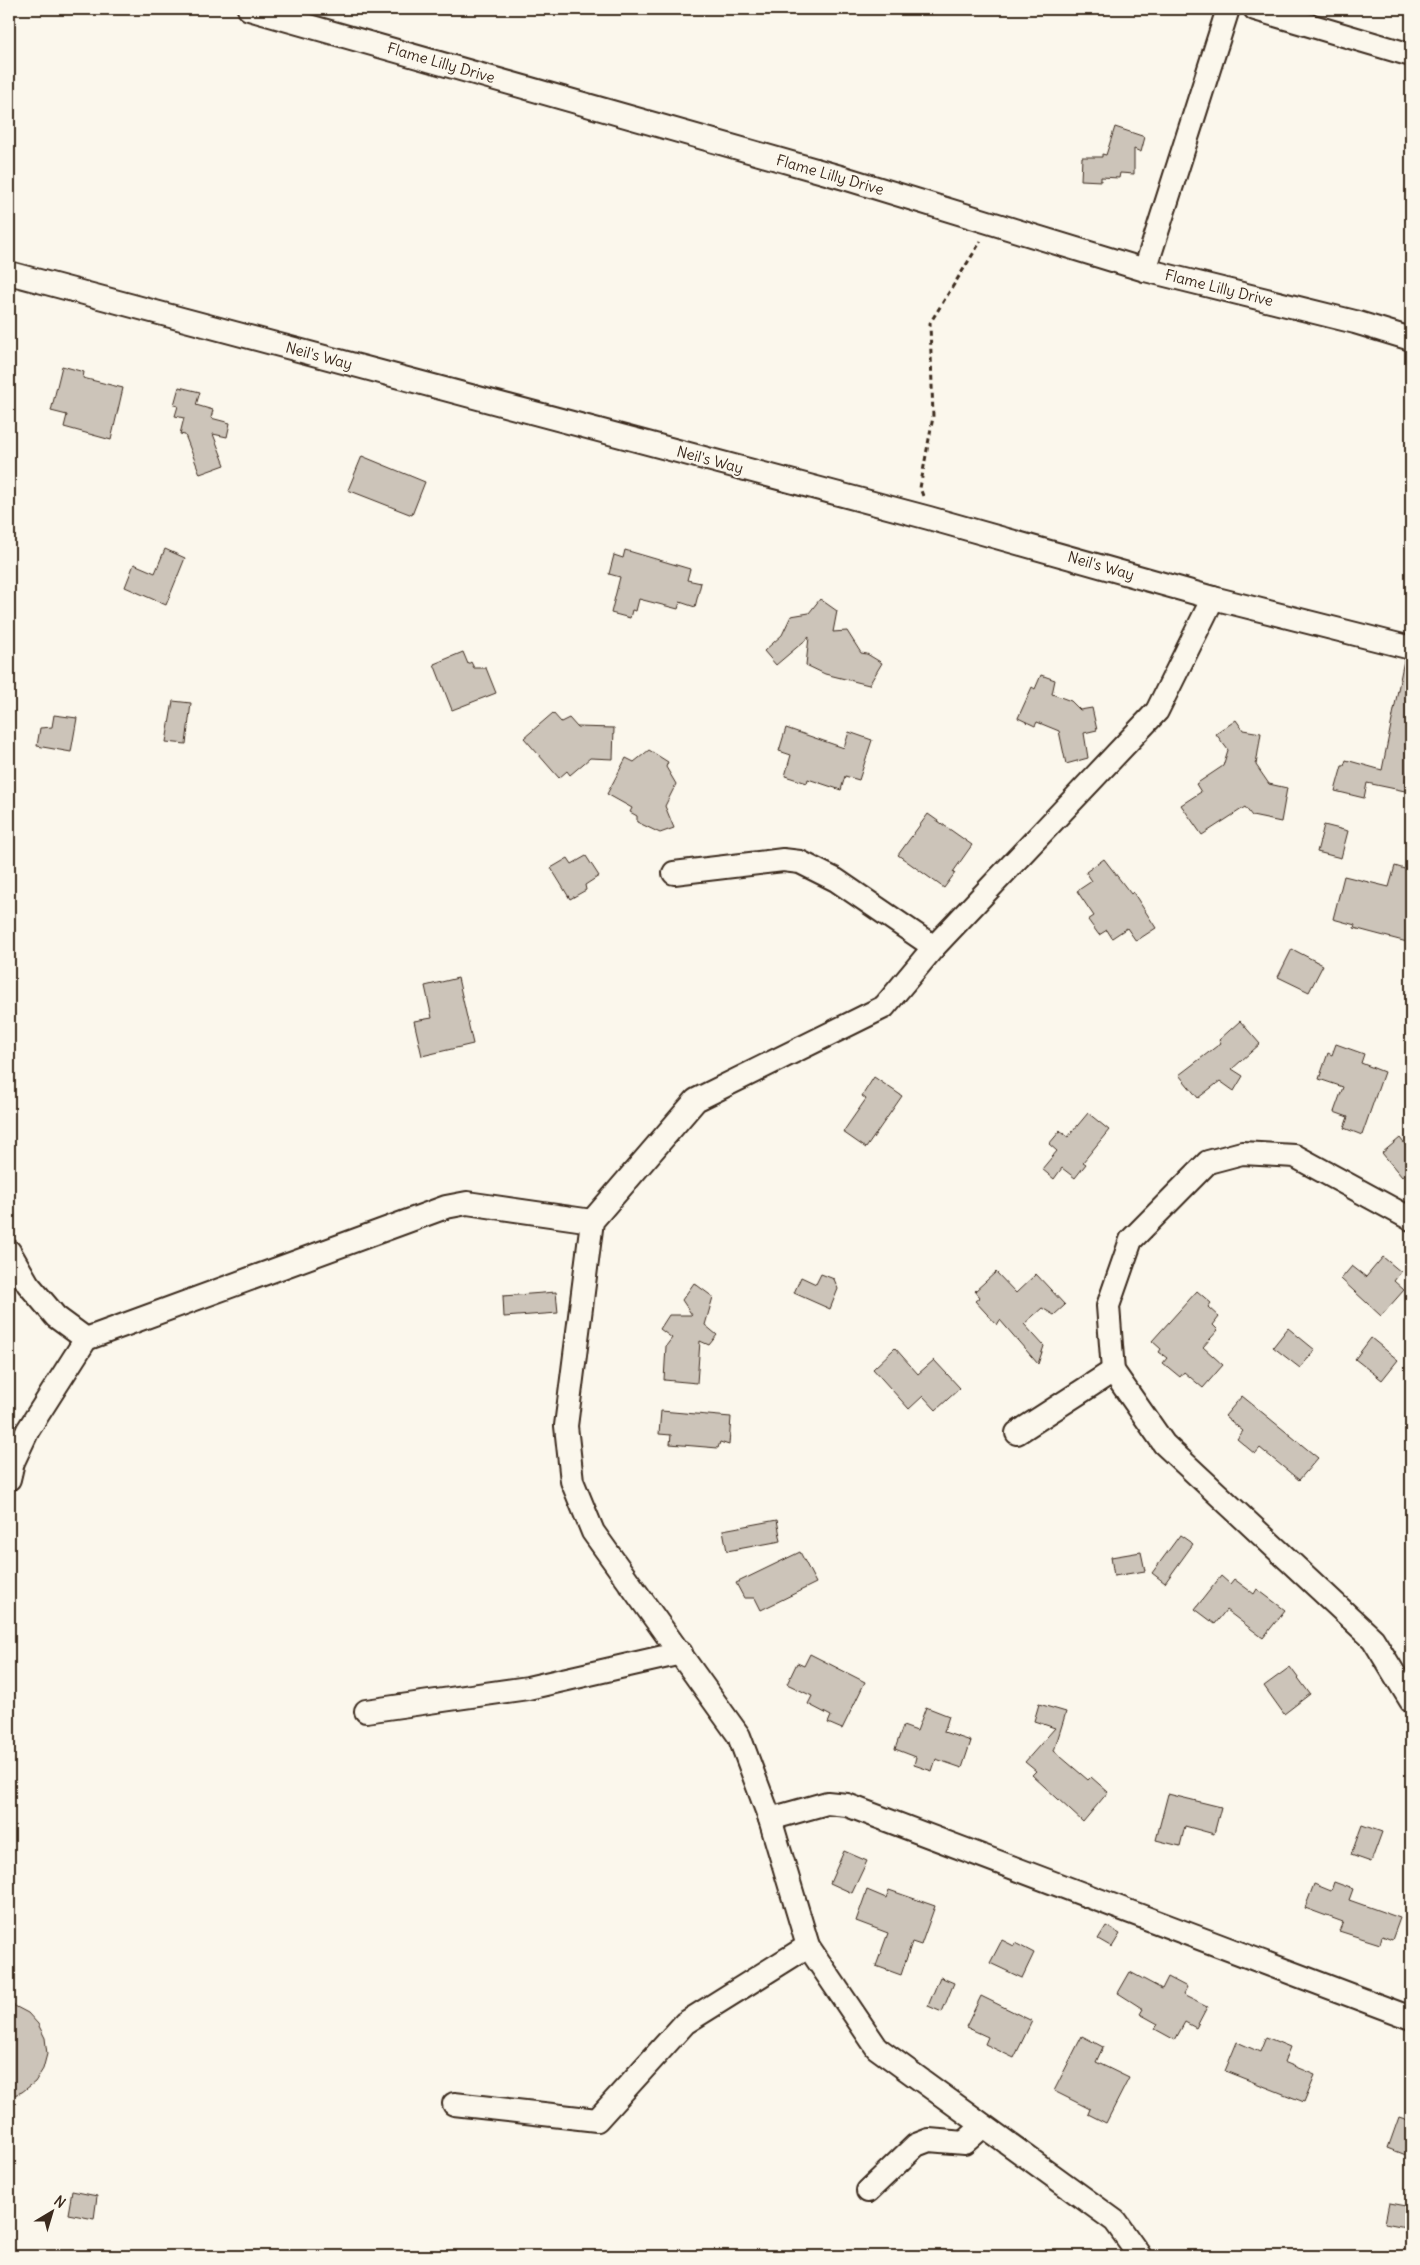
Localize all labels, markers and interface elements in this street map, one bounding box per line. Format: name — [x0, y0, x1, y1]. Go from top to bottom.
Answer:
street label: Flame Lilly Drive — [385, 38, 497, 87]
street label: Flame Lilly Drive — [774, 150, 886, 199]
street label: Flame Lilly Drive — [1163, 265, 1275, 310]
street label: Neil's Way — [284, 337, 355, 374]
street label: Neil's Way — [675, 441, 746, 478]
street label: Neil's Way — [1066, 547, 1137, 584]
north arrow — [28, 2188, 78, 2238]
text: N — [51, 2192, 69, 2212]

